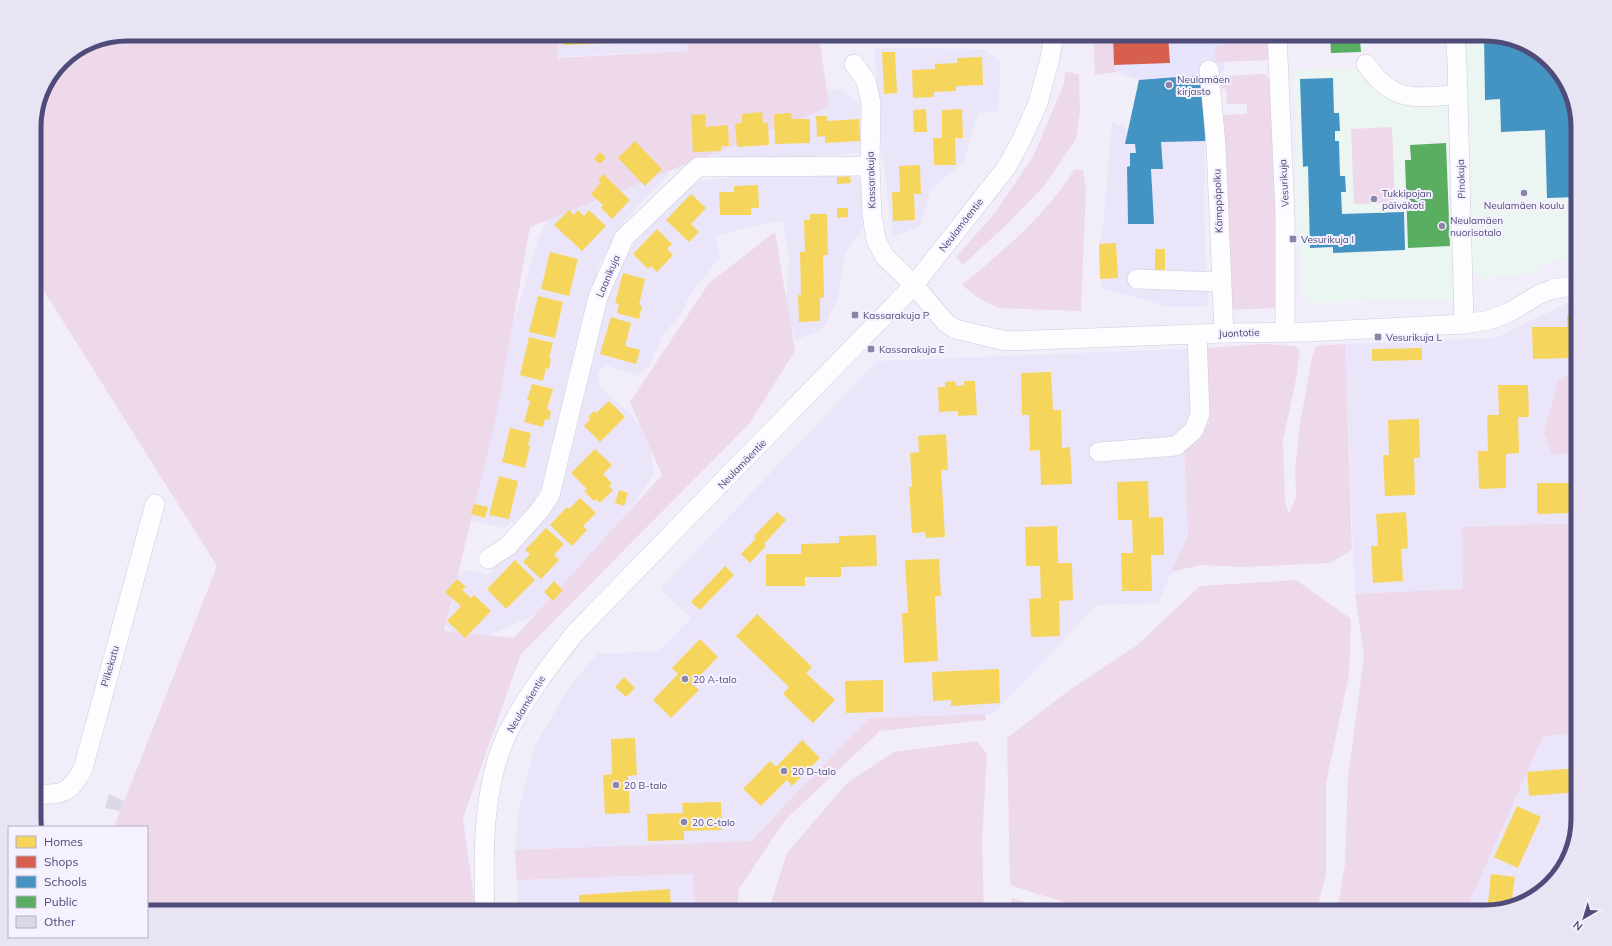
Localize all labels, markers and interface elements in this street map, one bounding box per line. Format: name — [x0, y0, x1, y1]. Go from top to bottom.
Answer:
place label: Neulamäen kirjasto — [1177, 73, 1230, 98]
marker: Neulamäen kirjasto — [1164, 80, 1174, 90]
street label: Kassarakuja — [864, 151, 878, 209]
street label: Vesurikuja — [1276, 159, 1292, 207]
street label: Pinokuja — [1454, 159, 1468, 199]
street label: Kämppäpolku — [1210, 169, 1226, 233]
place label: Tukkipojan päiväkoti — [1382, 187, 1432, 212]
marker: Neulamäen koulu — [1519, 188, 1529, 198]
marker: Tukkipojan päiväkoti — [1369, 194, 1379, 204]
street label: Neulamäentie — [936, 196, 986, 254]
place label: Neulamäen koulu — [1484, 199, 1564, 212]
place label: Neulamäen nuorisotalo — [1450, 214, 1503, 239]
marker: Neulamäen nuorisotalo — [1437, 221, 1447, 231]
place label: Vesurikuja I — [1301, 233, 1354, 246]
marker: Vesurikuja I — [1288, 234, 1298, 244]
street label: Laanikuja — [593, 253, 623, 299]
place label: Kassarakuja P — [863, 309, 930, 322]
marker: Kassarakuja P — [850, 310, 860, 320]
street label: Juontotie — [1218, 326, 1260, 340]
place label: Vesurikuja L — [1386, 331, 1442, 344]
marker: Vesurikuja L — [1373, 332, 1383, 342]
place label: Kassarakuja E — [879, 343, 945, 356]
marker: Kassarakuja E — [866, 344, 876, 354]
street label: Neulamäentie — [715, 436, 769, 492]
street label: Pilkekatu — [98, 644, 122, 688]
street label: Neulamäentie — [504, 673, 548, 735]
place label: 20 A-talo — [693, 673, 737, 686]
marker: 20 A-talo — [680, 674, 690, 684]
place label: 20 D-talo — [792, 765, 836, 778]
marker: 20 D-talo — [779, 766, 789, 776]
place label: 20 B-talo — [624, 779, 668, 792]
marker: 20 B-talo — [611, 780, 621, 790]
place label: 20 C-talo — [692, 816, 735, 829]
marker: 20 C-talo — [679, 817, 689, 827]
legend — [8, 826, 148, 938]
text: Homes — [44, 834, 83, 849]
text: Shops — [44, 854, 79, 869]
text: Schools — [44, 874, 87, 889]
text: Public — [44, 894, 78, 909]
north arrow — [1564, 898, 1604, 938]
text: Other — [44, 914, 76, 929]
text: N — [1570, 918, 1585, 934]

